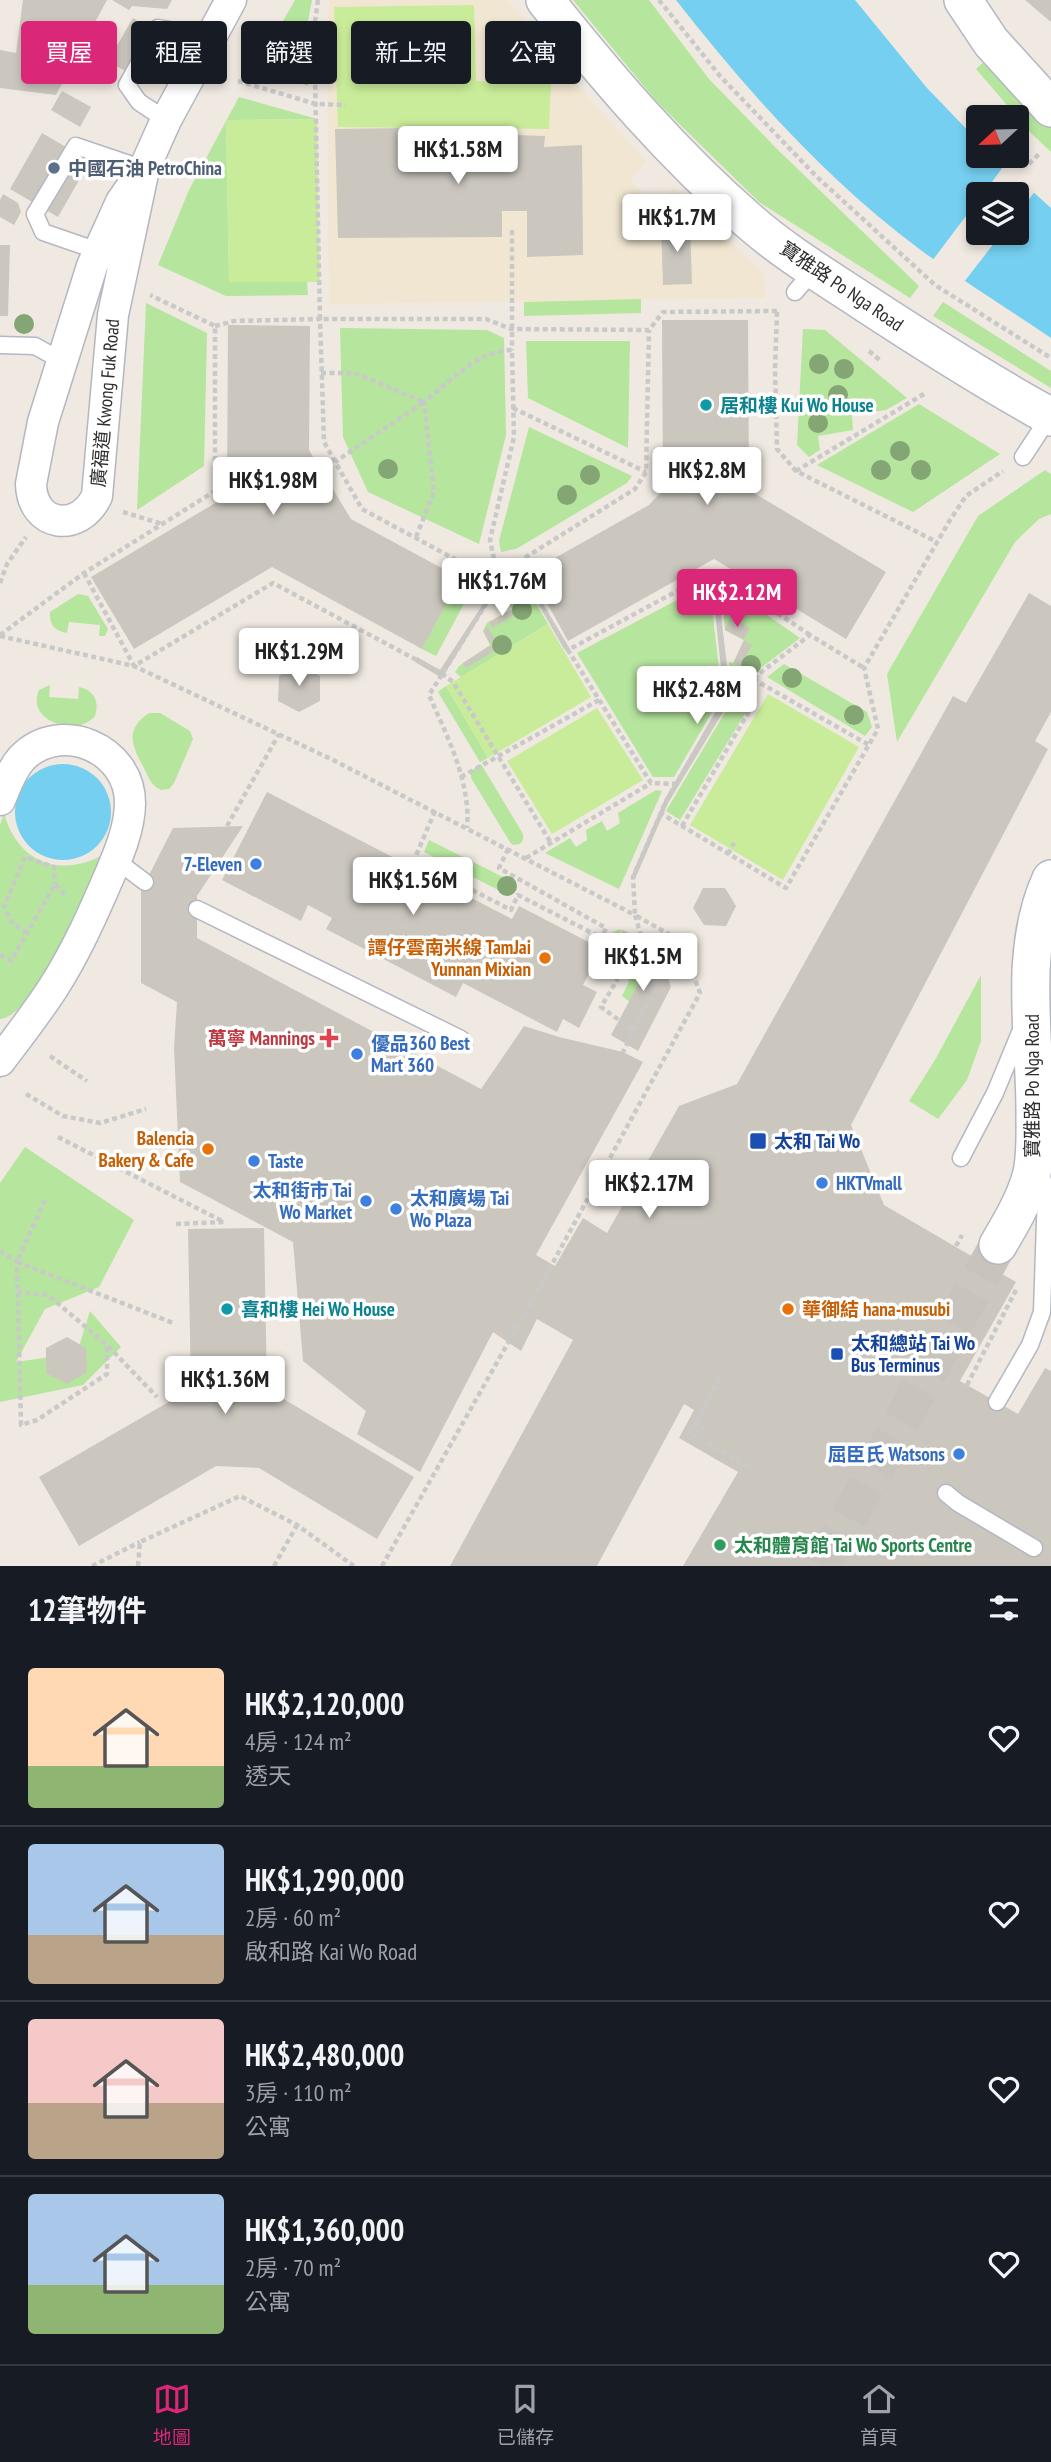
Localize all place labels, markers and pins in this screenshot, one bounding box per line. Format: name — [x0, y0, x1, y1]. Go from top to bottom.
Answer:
pin: HK$1.58M — [386, 127, 530, 186]
place label: 中國石油 PetroChina — [68, 156, 222, 180]
marker: 中國石油 PetroChina — [46, 160, 62, 176]
pin: HK$1.7M — [612, 194, 742, 254]
place label: 居和樓 Kui Wo House — [720, 393, 874, 417]
marker: 居和樓 Kui Wo House — [698, 397, 714, 413]
pin: HK$2.8M — [642, 448, 772, 507]
pin: HK$1.98M — [201, 458, 345, 517]
pin: HK$1.76M — [430, 558, 574, 618]
pin: HK$2.12M — [665, 570, 809, 629]
pin: HK$1.29M — [227, 628, 371, 688]
pin: HK$2.48M — [625, 666, 769, 726]
place label: 7-Eleven — [183, 852, 242, 876]
marker: 7-Eleven — [248, 856, 264, 872]
pin: HK$1.56M — [341, 858, 485, 917]
pin: HK$1.5M — [578, 934, 708, 993]
place label: 譚仔雲南米線 TamJai Yunnan Mixian — [368, 935, 531, 981]
marker: 譚仔雲南米線 TamJai Yunnan Mixian — [537, 950, 553, 966]
place label: 萬寧 Mannings — [208, 1026, 315, 1050]
marker: 萬寧 Mannings — [321, 1030, 337, 1046]
place label: 優品360 Best Mart 360 — [371, 1031, 470, 1077]
marker: 優品360 Best Mart 360 — [349, 1046, 365, 1062]
place label: Balencia Bakery & Cafe — [99, 1126, 194, 1172]
place label: 太和 Tai Wo — [774, 1129, 860, 1153]
marker: 太和 Tai Wo — [748, 1131, 768, 1151]
marker: Balencia Bakery & Cafe — [200, 1141, 216, 1157]
place label: Taste — [268, 1149, 304, 1173]
marker: Taste — [246, 1153, 262, 1169]
pin: HK$2.17M — [577, 1160, 721, 1220]
place label: HKTVmall — [836, 1171, 902, 1195]
marker: HKTVmall — [814, 1175, 830, 1191]
place label: 太和街市 Tai Wo Market — [253, 1178, 352, 1224]
place label: 太和廣場 Tai Wo Plaza — [409, 1186, 509, 1232]
marker: 太和街市 Tai Wo Market — [358, 1193, 374, 1209]
marker: 太和廣場 Tai Wo Plaza — [388, 1201, 404, 1217]
place label: 喜和樓 Hei Wo House — [241, 1297, 395, 1321]
place label: 華御結 hana-musubi — [802, 1297, 950, 1321]
marker: 喜和樓 Hei Wo House — [219, 1301, 235, 1317]
marker: 華御結 hana-musubi — [780, 1301, 796, 1317]
place label: 太和總站 Tai Wo Bus Terminus — [851, 1331, 975, 1377]
marker: 太和總站 Tai Wo Bus Terminus — [829, 1346, 845, 1362]
pin: HK$1.36M — [153, 1356, 297, 1416]
place label: 屈臣氏 Watsons — [828, 1442, 945, 1466]
marker: 屈臣氏 Watsons — [951, 1446, 967, 1462]
place label: 太和體育館 Tai Wo Sports Centre — [734, 1533, 972, 1557]
marker: 太和體育館 Tai Wo Sports Centre — [712, 1537, 728, 1553]

